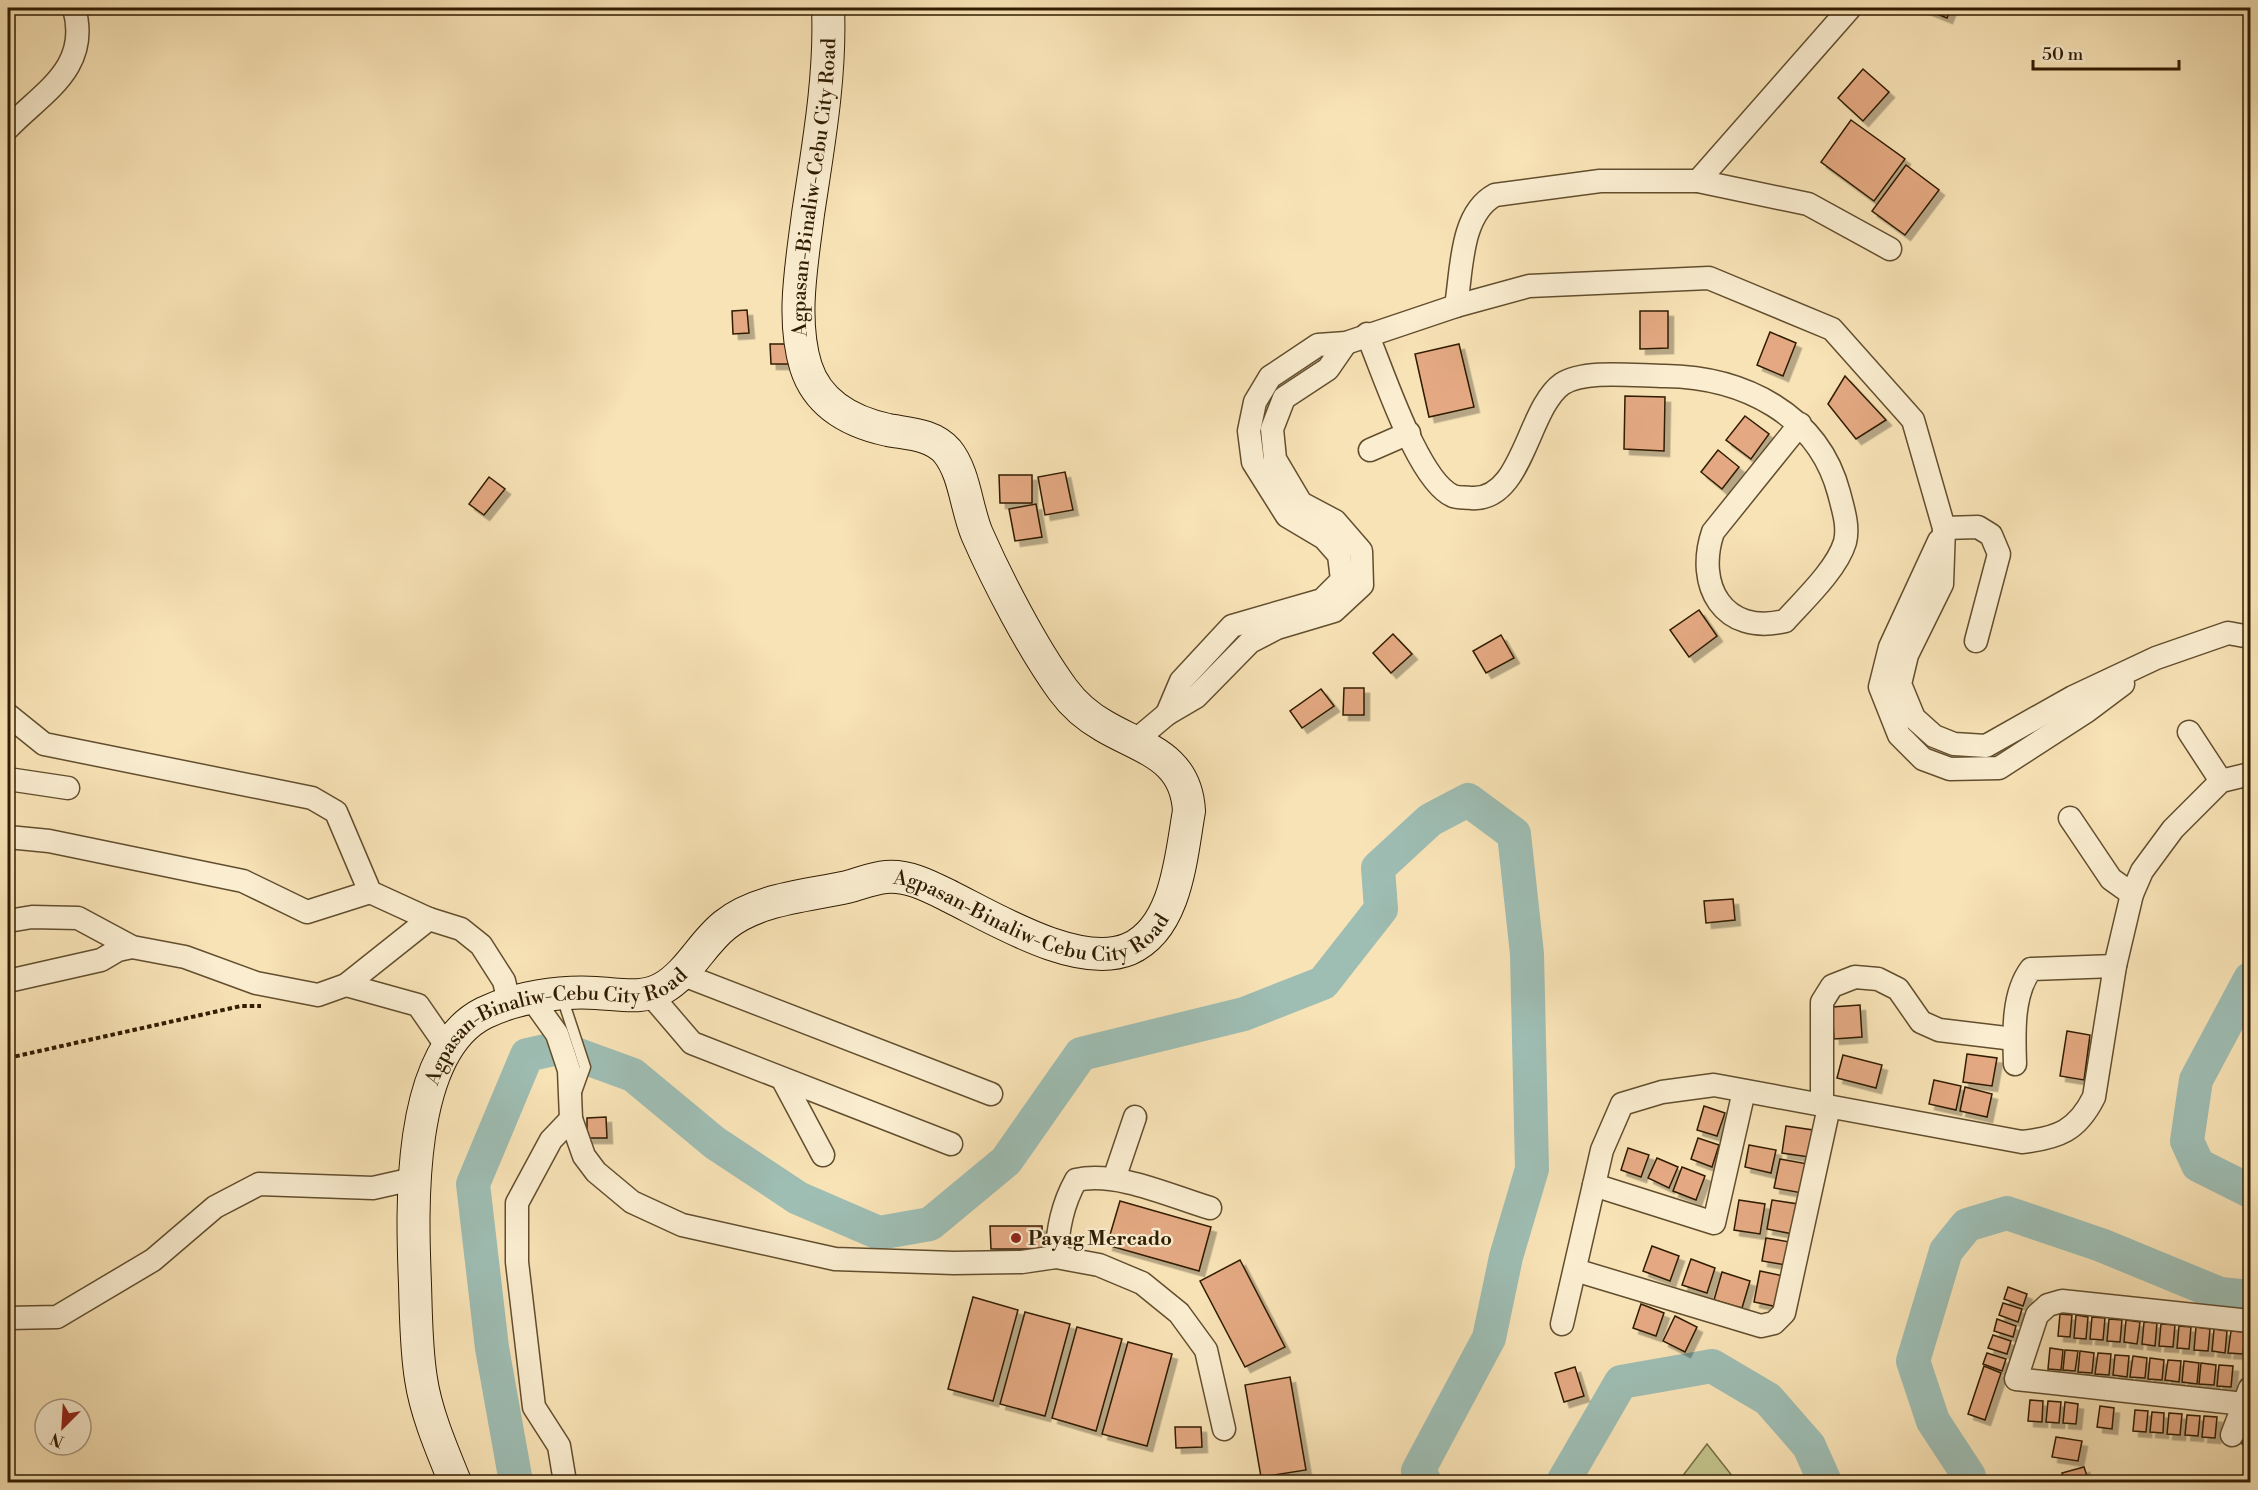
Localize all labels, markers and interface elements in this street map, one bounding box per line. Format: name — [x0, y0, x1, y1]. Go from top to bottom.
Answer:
scale bar — [2033, 33, 2178, 71]
street label: Agpasan-Binaliw-Cebu City Road — [787, 37, 842, 339]
text: 50 m — [2042, 43, 2084, 66]
street label: Agpasan-Binaliw-Cebu City Road — [891, 865, 1176, 968]
street label: Agpasan-Binaliw-Cebu City Road — [420, 963, 694, 1090]
place label: Payag Mercado — [1028, 1227, 1172, 1252]
marker: Payag Mercado — [1009, 1231, 1023, 1245]
north arrow — [33, 1397, 93, 1457]
text: N — [47, 1428, 67, 1451]

